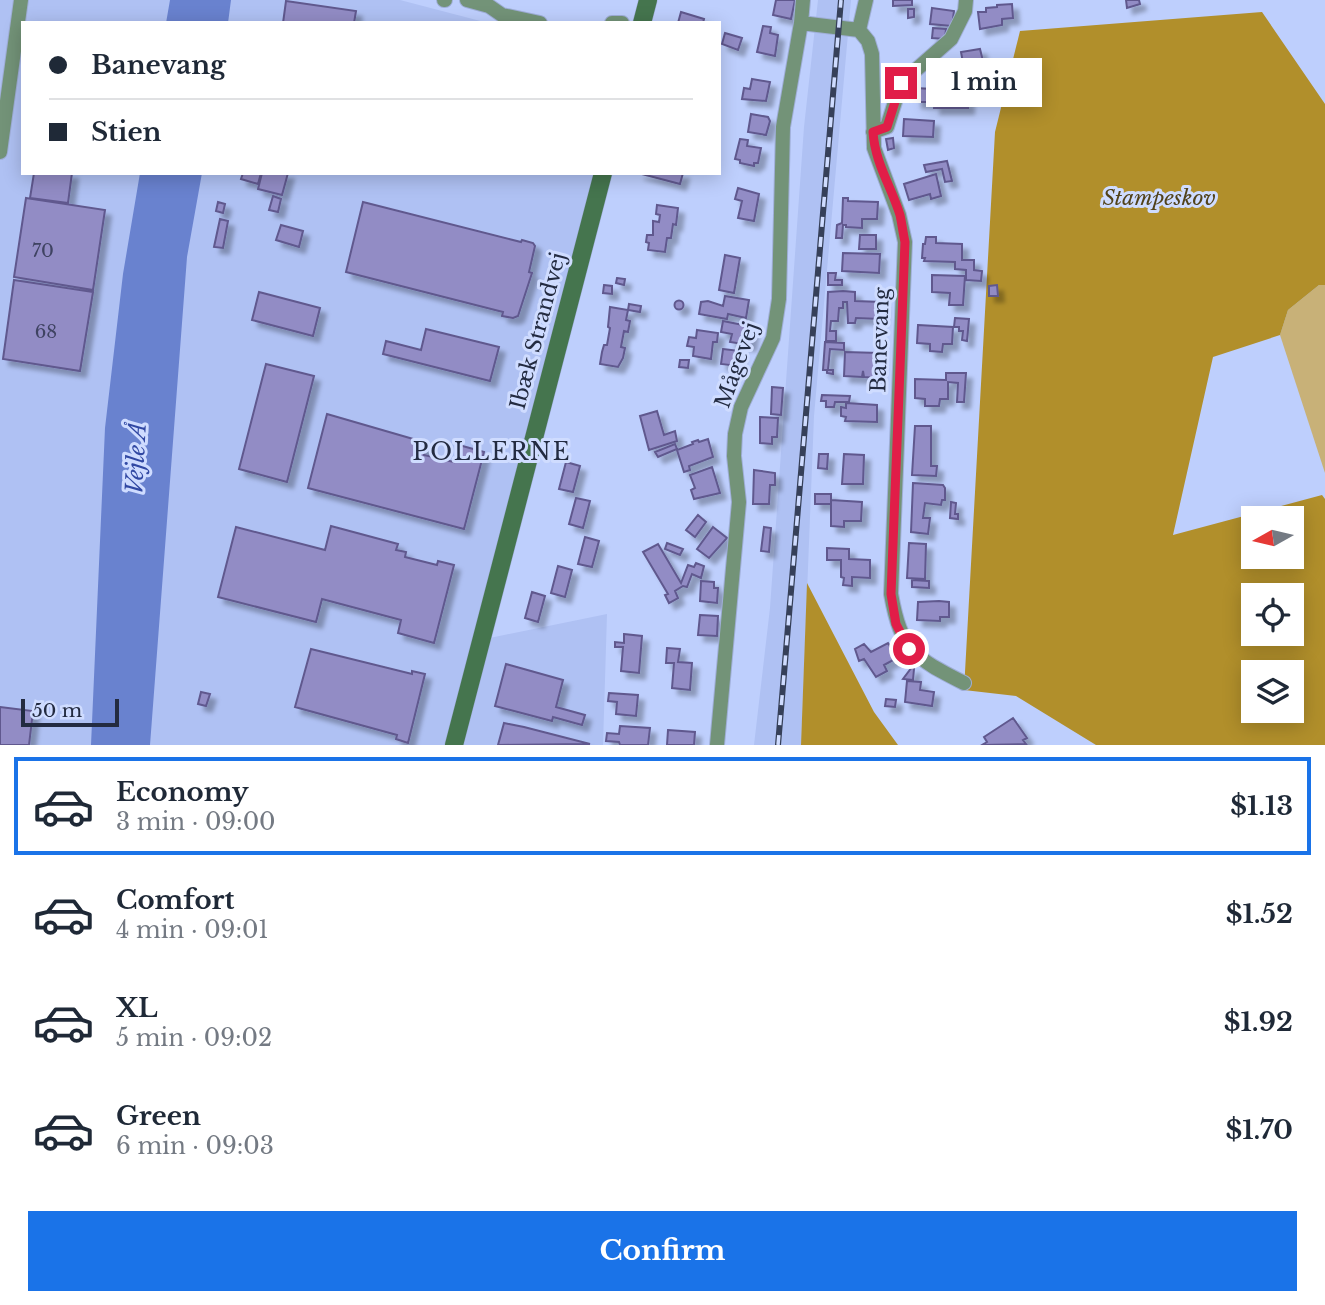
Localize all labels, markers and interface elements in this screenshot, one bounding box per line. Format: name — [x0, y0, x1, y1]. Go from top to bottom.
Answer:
text: Banevang — [91, 49, 226, 81]
callout: 1 min — [926, 58, 1041, 108]
route end — [885, 67, 917, 99]
text: 1 min — [951, 68, 1017, 96]
text: Stien — [91, 116, 162, 148]
park label: Stampeskov — [1102, 185, 1216, 211]
house number: 70 — [32, 240, 54, 262]
street label: Ibæk Strandvej — [505, 250, 571, 412]
street label: Banevang — [865, 287, 895, 393]
street label: Mågevej — [709, 318, 765, 412]
house number: 68 — [35, 321, 57, 343]
water label: Vejle Å — [119, 421, 152, 495]
district label: POLLERNE — [413, 438, 571, 466]
north arrow — [1241, 506, 1304, 569]
map controls — [1241, 506, 1304, 723]
button: locate — [1241, 583, 1304, 646]
route start — [893, 633, 925, 665]
button: layers — [1241, 660, 1304, 723]
scale bar — [21, 696, 119, 728]
text: 50 m — [32, 699, 82, 722]
icon: car — [32, 775, 95, 838]
text: Economy — [116, 776, 249, 808]
text: $1.13 — [1230, 790, 1293, 822]
text: 3 min · 09:00 — [116, 808, 276, 836]
icon: car — [32, 883, 95, 946]
text: Comfort — [116, 884, 234, 916]
text: $1.52 — [1226, 898, 1293, 930]
text: 4 min · 09:01 — [116, 916, 269, 944]
icon: car — [32, 991, 95, 1054]
text: XL — [116, 992, 158, 1024]
text: $1.92 — [1224, 1006, 1293, 1038]
text: 5 min · 09:02 — [116, 1024, 272, 1052]
icon: car — [32, 1099, 95, 1162]
text: Green — [116, 1100, 201, 1132]
text: $1.70 — [1225, 1114, 1293, 1146]
text: 6 min · 09:03 — [116, 1132, 274, 1160]
button: Confirm — [28, 1211, 1297, 1291]

